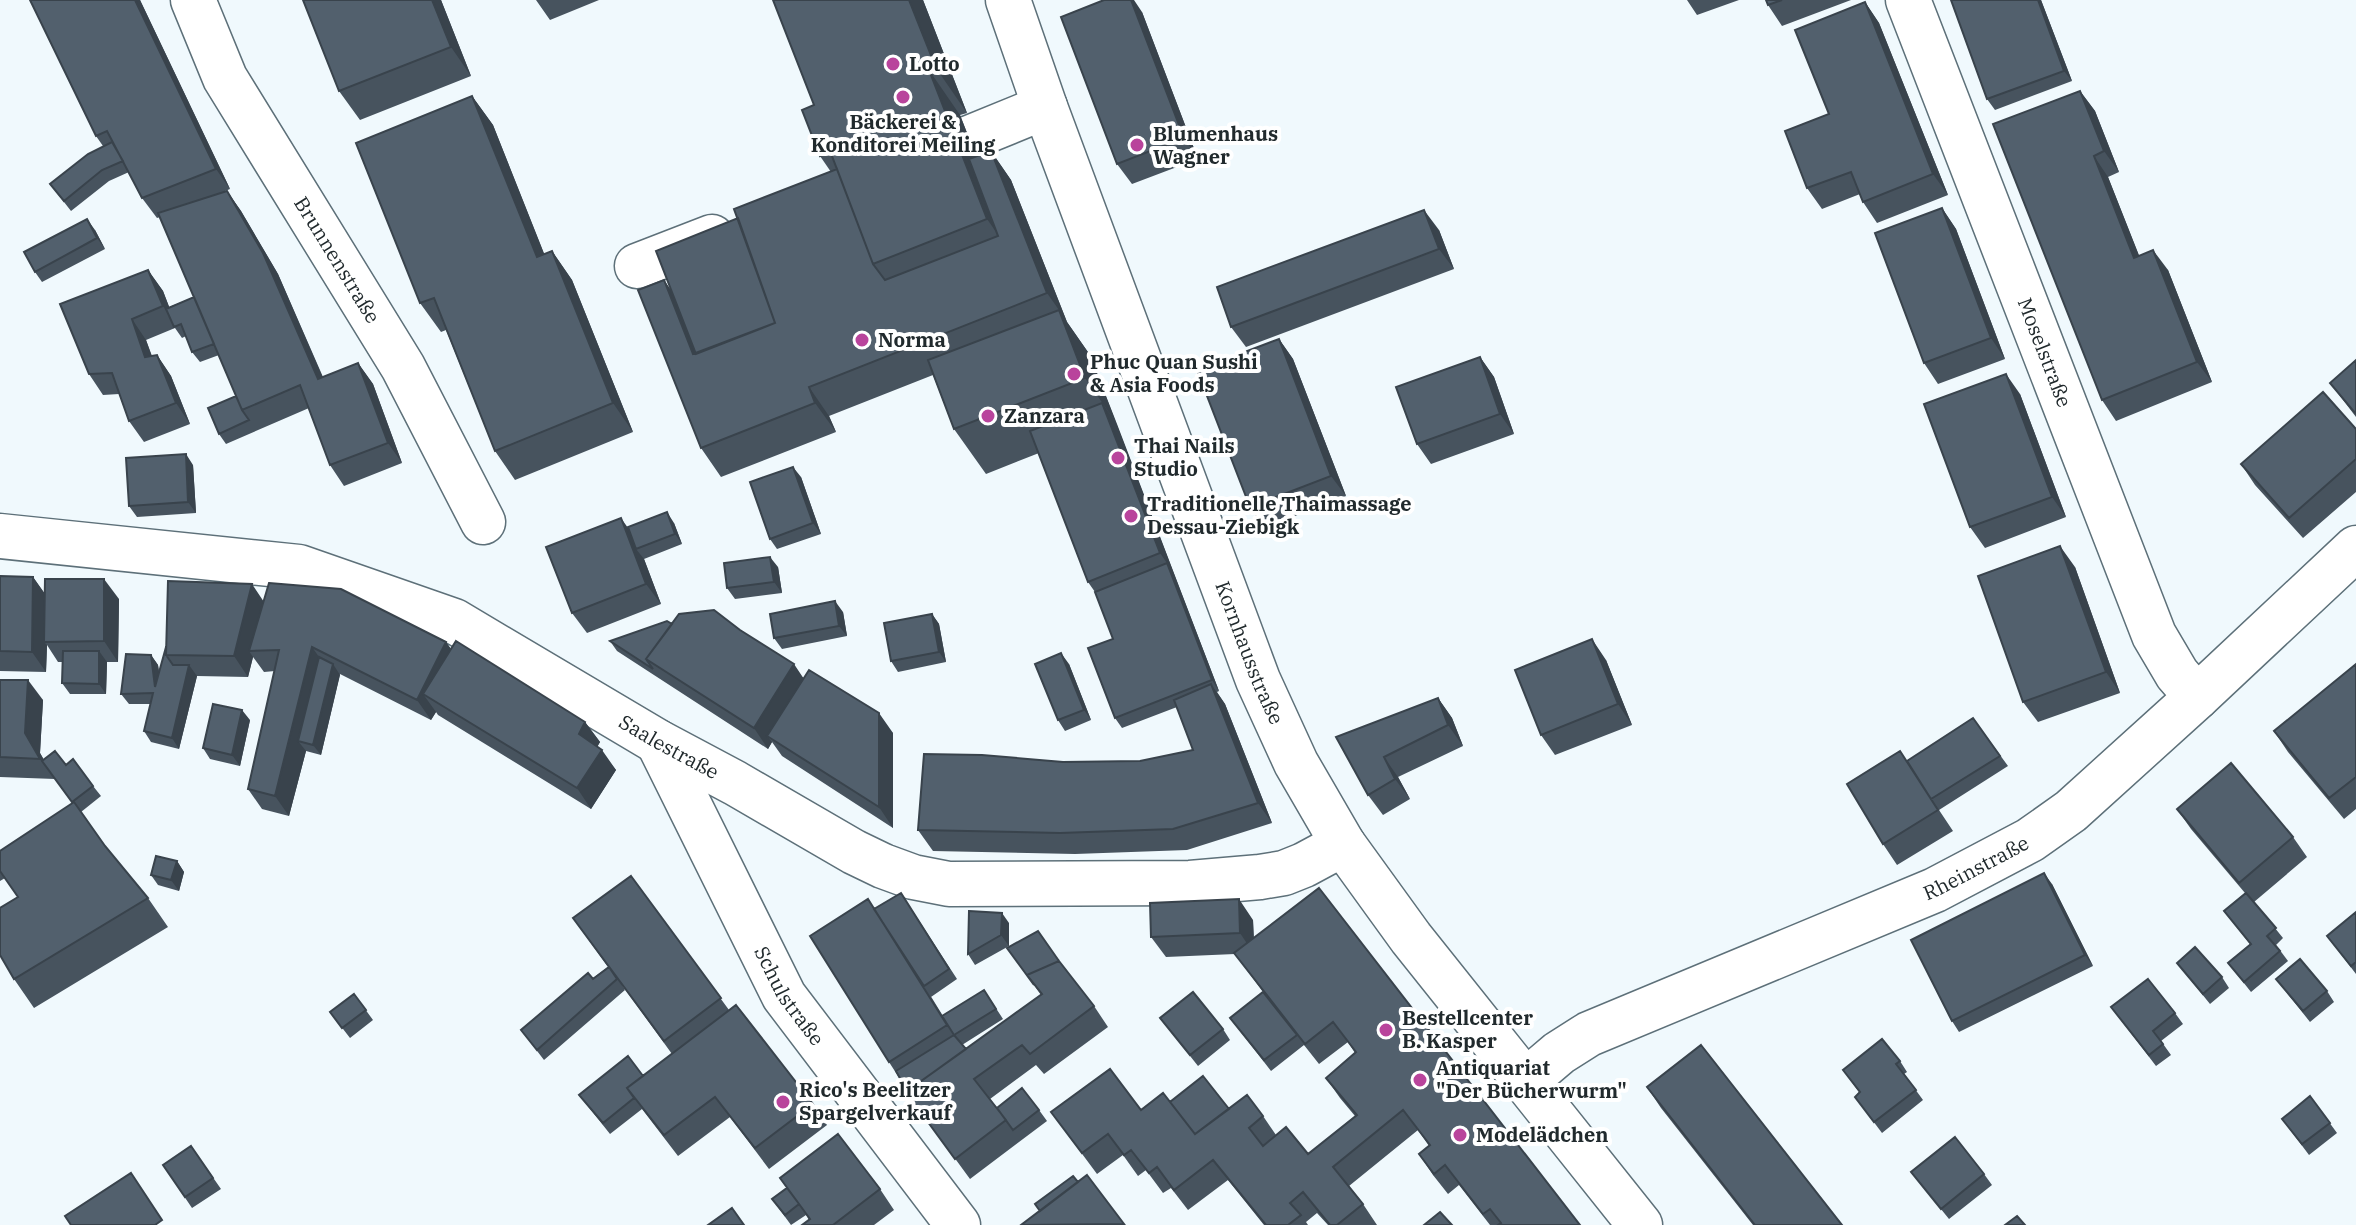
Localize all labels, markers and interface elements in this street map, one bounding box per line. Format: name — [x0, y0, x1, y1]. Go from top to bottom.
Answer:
place label: Lotto — [909, 50, 960, 77]
marker: Lotto — [884, 55, 902, 73]
marker: Bäckerei & Konditorei Meiling — [894, 88, 912, 106]
place label: Bäckerei & Konditorei Meiling — [811, 108, 996, 158]
place label: Blumenhaus Wagner — [1153, 120, 1278, 170]
marker: Blumenhaus Wagner — [1128, 136, 1146, 154]
street label: Brunnenstraße — [288, 191, 387, 328]
street label: Moselstraße — [2012, 294, 2078, 411]
place label: Norma — [878, 326, 946, 353]
marker: Norma — [853, 331, 871, 349]
place label: Phuc Quan Sushi & Asia Foods — [1090, 348, 1258, 398]
marker: Phuc Quan Sushi & Asia Foods — [1065, 365, 1083, 383]
place label: Zanzara — [1004, 402, 1085, 429]
marker: Zanzara — [979, 407, 997, 425]
place label: Thai Nails Studio — [1134, 432, 1235, 482]
marker: Thai Nails Studio — [1109, 449, 1127, 467]
place label: Traditionelle Thaimassage Dessau-Ziebigk — [1147, 490, 1412, 540]
marker: Traditionelle Thaimassage Dessau-Ziebigk — [1122, 507, 1140, 525]
street label: Kornhausstraße — [1209, 577, 1290, 729]
street label: Saalestraße — [614, 708, 724, 785]
street label: Rheinstraße — [1919, 829, 2033, 906]
street label: Schulstraße — [748, 941, 831, 1051]
place label: Bestellcenter B. Kasper — [1402, 1004, 1533, 1054]
marker: Bestellcenter B. Kasper — [1377, 1021, 1395, 1039]
place label: Antiquariat "Der Bücherwurm" — [1436, 1054, 1627, 1104]
marker: Antiquariat "Der Bücherwurm" — [1411, 1071, 1429, 1089]
place label: Rico's Beelitzer Spargelverkauf — [799, 1076, 954, 1126]
marker: Rico's Beelitzer Spargelverkauf — [774, 1093, 792, 1111]
place label: Modelädchen — [1476, 1121, 1609, 1148]
marker: Modelädchen — [1451, 1126, 1469, 1144]

